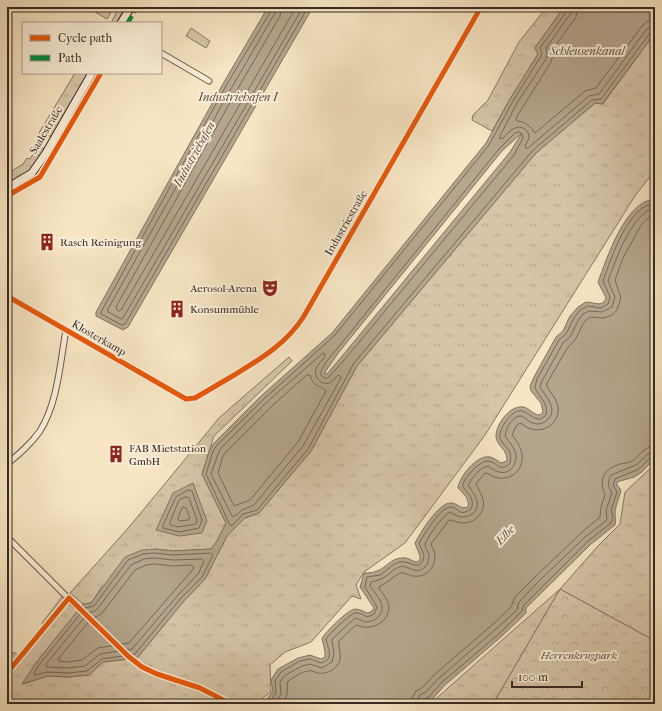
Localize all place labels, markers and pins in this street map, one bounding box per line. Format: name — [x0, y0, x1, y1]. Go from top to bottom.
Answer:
building icon: Rasch Reinigung — [37, 232, 57, 252]
place label: Rasch Reinigung — [60, 236, 141, 249]
theatre icon: Aerosol-Arena — [260, 278, 280, 298]
place label: Aerosol-Arena — [189, 282, 258, 295]
building icon: Konsummühle — [167, 299, 187, 319]
place label: Konsummühle — [190, 303, 260, 316]
place label: FAB Mietstation GmbH — [129, 442, 207, 468]
building icon: FAB Mietstation GmbH — [106, 444, 126, 464]

